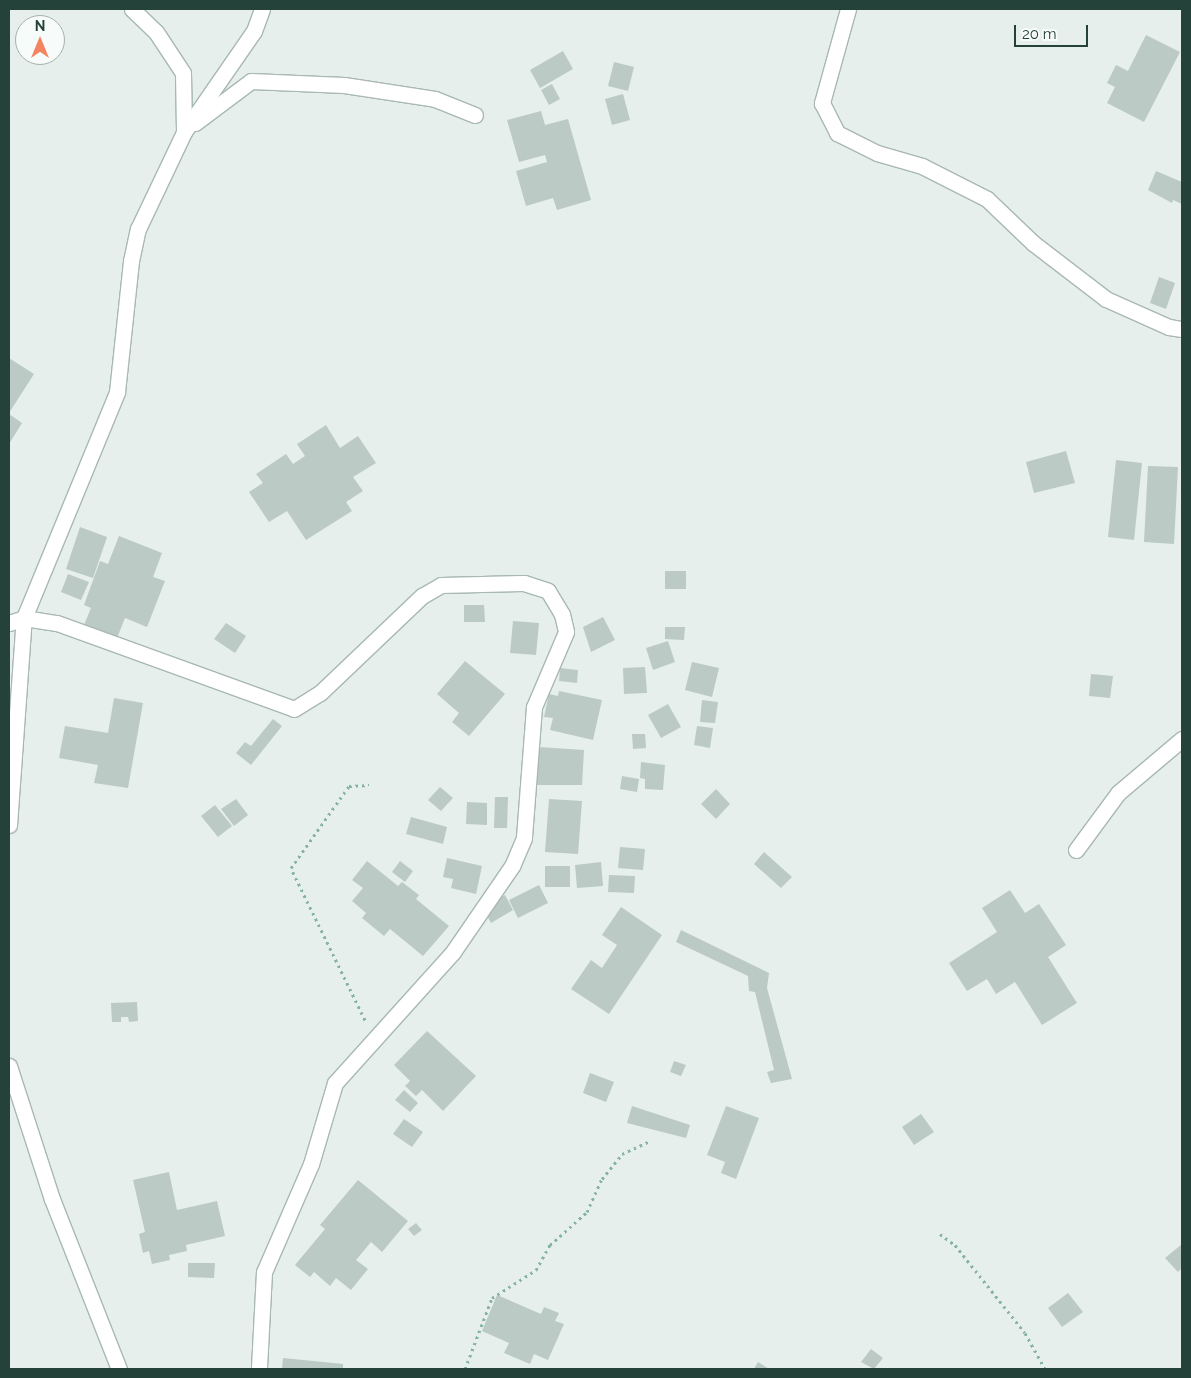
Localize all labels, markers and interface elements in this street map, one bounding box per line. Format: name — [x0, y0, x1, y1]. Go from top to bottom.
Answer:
north arrow — [15, 15, 65, 65]
scale bar — [1016, 15, 1090, 47]
text: N — [35, 18, 45, 34]
text: 20 m — [1022, 25, 1057, 43]

